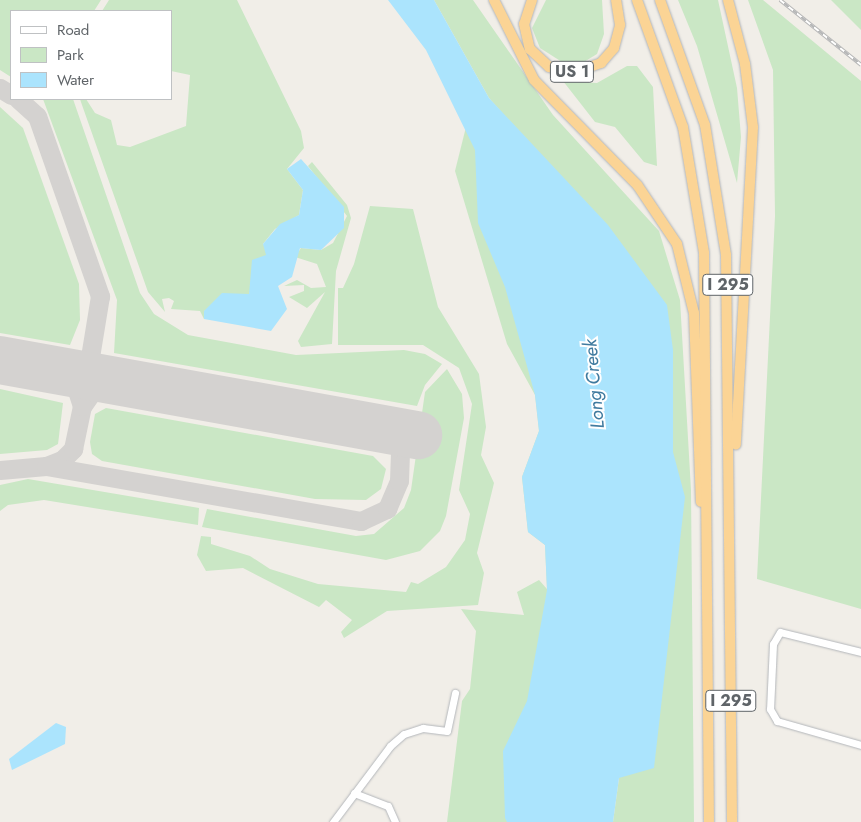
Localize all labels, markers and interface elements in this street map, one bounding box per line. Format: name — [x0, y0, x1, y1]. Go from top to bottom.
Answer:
legend — [10, 10, 172, 100]
text: Road — [57, 19, 89, 41]
text: Park — [57, 44, 84, 66]
road number: US 1 — [550, 58, 594, 86]
text: Water — [57, 69, 94, 91]
road number: I 295 — [702, 272, 754, 298]
water label: Long Creek — [579, 338, 609, 430]
road number: I 295 — [705, 688, 757, 714]

